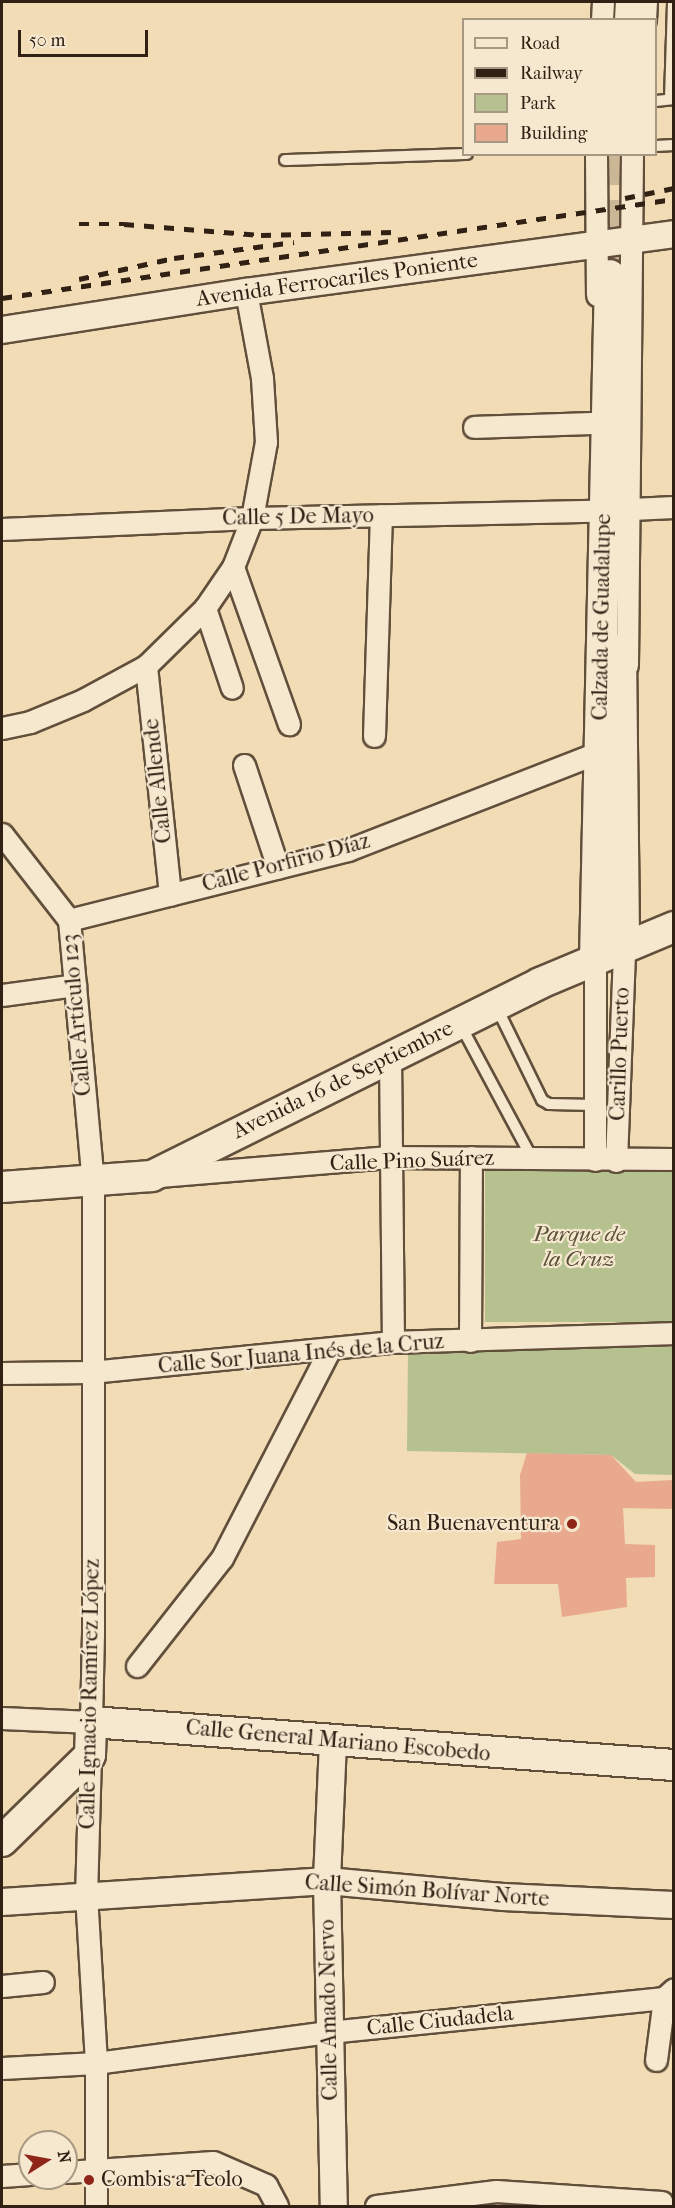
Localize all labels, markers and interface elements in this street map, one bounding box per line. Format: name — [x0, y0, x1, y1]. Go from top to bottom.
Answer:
scale bar — [21, 18, 152, 56]
legend — [462, 18, 657, 156]
text: 50 m — [29, 30, 65, 51]
text: Road — [520, 33, 560, 54]
text: Railway — [520, 63, 583, 84]
text: Park — [520, 93, 556, 114]
text: Building — [520, 123, 587, 144]
street label: Avenida Ferrocariles Poniente — [195, 247, 479, 313]
street label: Calle 5 De Mayo — [222, 502, 374, 532]
street label: Calzada de Guadalupe — [587, 513, 617, 721]
street label: Calle Allende — [138, 717, 178, 845]
street label: Calle Porfirio Díaz — [199, 828, 373, 898]
street label: Calle Artículo 123 — [57, 933, 97, 1097]
street label: Carillo Puerto — [604, 987, 636, 1121]
street label: Avenida 16 de Septiembre — [228, 1015, 458, 1145]
street label: Calle Pino Suárez — [329, 1145, 495, 1177]
park label: Parque de la Cruz — [533, 1221, 625, 1272]
street label: Calle Sor Juana Inés de la Cruz — [157, 1328, 445, 1380]
place label: San Buenaventura — [387, 1511, 560, 1537]
marker: San Buenaventura — [565, 1517, 579, 1531]
street label: Calle Ignacio Ramírez López — [74, 1558, 106, 1830]
street label: Calle General Mariano Escobedo — [185, 1715, 491, 1767]
street label: Calle Simón Bolívar Norte — [304, 1869, 550, 1913]
street label: Calle Amado Nervo — [314, 1919, 344, 2101]
street label: Calle Ciudadela — [365, 2000, 515, 2042]
north arrow — [18, 2130, 78, 2190]
text: N — [54, 2149, 75, 2165]
place label: Combis a Teolo — [101, 2167, 243, 2193]
marker: Combis a Teolo — [82, 2173, 96, 2187]

